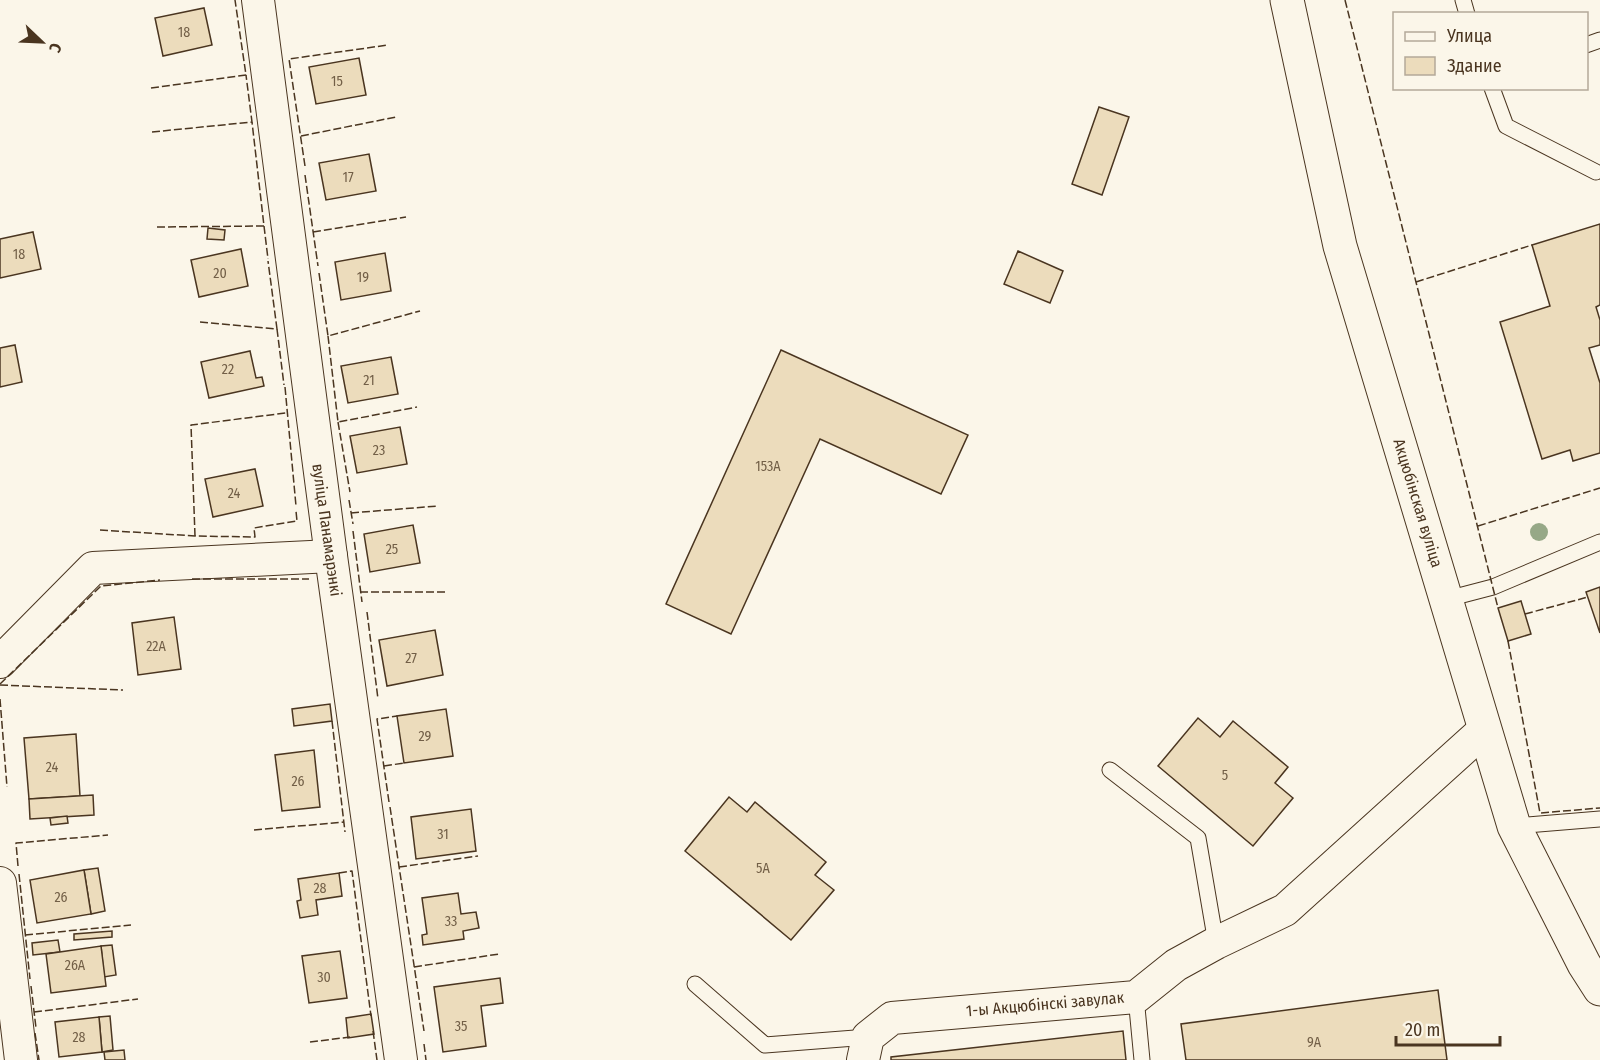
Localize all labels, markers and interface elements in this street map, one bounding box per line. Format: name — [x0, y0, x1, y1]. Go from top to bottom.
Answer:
north arrow — [12, 12, 72, 72]
legend — [1393, 12, 1588, 90]
house number: 18 — [178, 24, 190, 41]
text: Улица — [1446, 25, 1492, 47]
text: С — [45, 40, 66, 56]
text: Здание — [1447, 55, 1502, 77]
house number: 15 — [331, 73, 343, 90]
house number: 17 — [342, 169, 354, 186]
house number: 18 — [13, 246, 25, 263]
house number: 20 — [213, 265, 227, 282]
house number: 19 — [357, 269, 369, 286]
house number: 22 — [222, 361, 234, 378]
house number: 21 — [363, 372, 375, 389]
street label: Акцюбінская вуліца — [1389, 436, 1447, 570]
house number: 23 — [373, 442, 385, 459]
house number: 153А — [755, 458, 781, 475]
street label: вуліца Панамарэнкі — [308, 462, 346, 598]
house number: 24 — [228, 485, 241, 502]
house number: 25 — [386, 541, 398, 558]
house number: 22А — [146, 638, 166, 655]
house number: 27 — [405, 650, 417, 667]
house number: 29 — [419, 728, 432, 745]
house number: 24 — [46, 759, 59, 776]
house number: 5 — [1222, 767, 1228, 784]
house number: 26 — [291, 773, 305, 790]
house number: 31 — [437, 826, 449, 843]
house number: 5А — [756, 860, 771, 877]
house number: 28 — [313, 880, 327, 897]
house number: 26 — [54, 889, 68, 906]
house number: 33 — [445, 913, 457, 930]
house number: 26А — [65, 957, 86, 974]
house number: 30 — [317, 969, 331, 986]
street label: 1-ы Акцюбінскі завулак — [965, 988, 1125, 1020]
scale bar — [1396, 1009, 1500, 1047]
house number: 35 — [455, 1018, 467, 1035]
text: 20 m — [1405, 1019, 1440, 1041]
house number: 28 — [72, 1029, 86, 1046]
house number: 9А — [1307, 1034, 1322, 1051]

